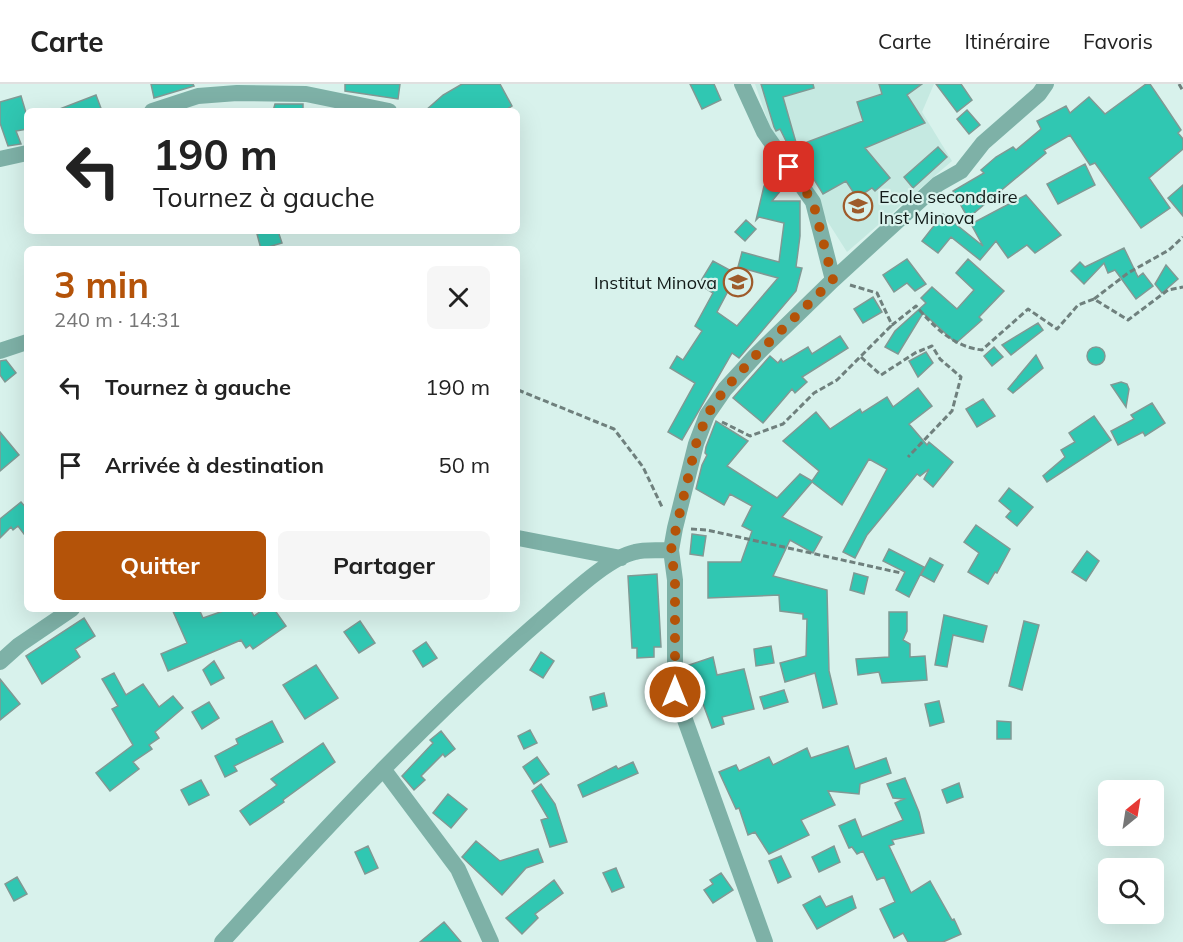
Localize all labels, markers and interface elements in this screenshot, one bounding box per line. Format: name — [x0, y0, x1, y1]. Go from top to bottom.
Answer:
text: Carte — [30, 24, 104, 59]
text: Carte — [878, 28, 932, 54]
text: Itinéraire — [965, 28, 1050, 54]
text: Favoris — [1083, 28, 1153, 54]
text: 190 m — [153, 128, 278, 181]
icon: left — [54, 132, 132, 210]
pin — [763, 141, 814, 192]
icon: arrive — [772, 150, 805, 183]
text: Tournez à gauche — [153, 180, 375, 214]
place label: Ecole secondaire Inst Minova — [879, 185, 1018, 229]
school or university icon: Ecole secondaire Inst Minova — [842, 190, 874, 222]
text: 3 min — [54, 262, 149, 307]
button: close — [427, 266, 490, 329]
school or university icon: Institut Minova — [722, 266, 754, 298]
place label: Institut Minova — [594, 271, 717, 294]
text: 240 m · 14:31 — [54, 307, 180, 332]
icon: left — [54, 371, 87, 404]
text: Tournez à gauche — [105, 373, 291, 401]
text: 190 m — [425, 373, 490, 401]
icon: arrive — [54, 449, 87, 482]
text: Arrivée à destination — [105, 451, 324, 479]
text: 50 m — [439, 451, 490, 479]
button: Quitter — [54, 531, 266, 600]
button: Partager — [278, 531, 490, 600]
position arrow — [643, 660, 707, 724]
north arrow — [1098, 780, 1164, 846]
map controls — [1098, 780, 1164, 924]
button: search — [1098, 858, 1164, 924]

